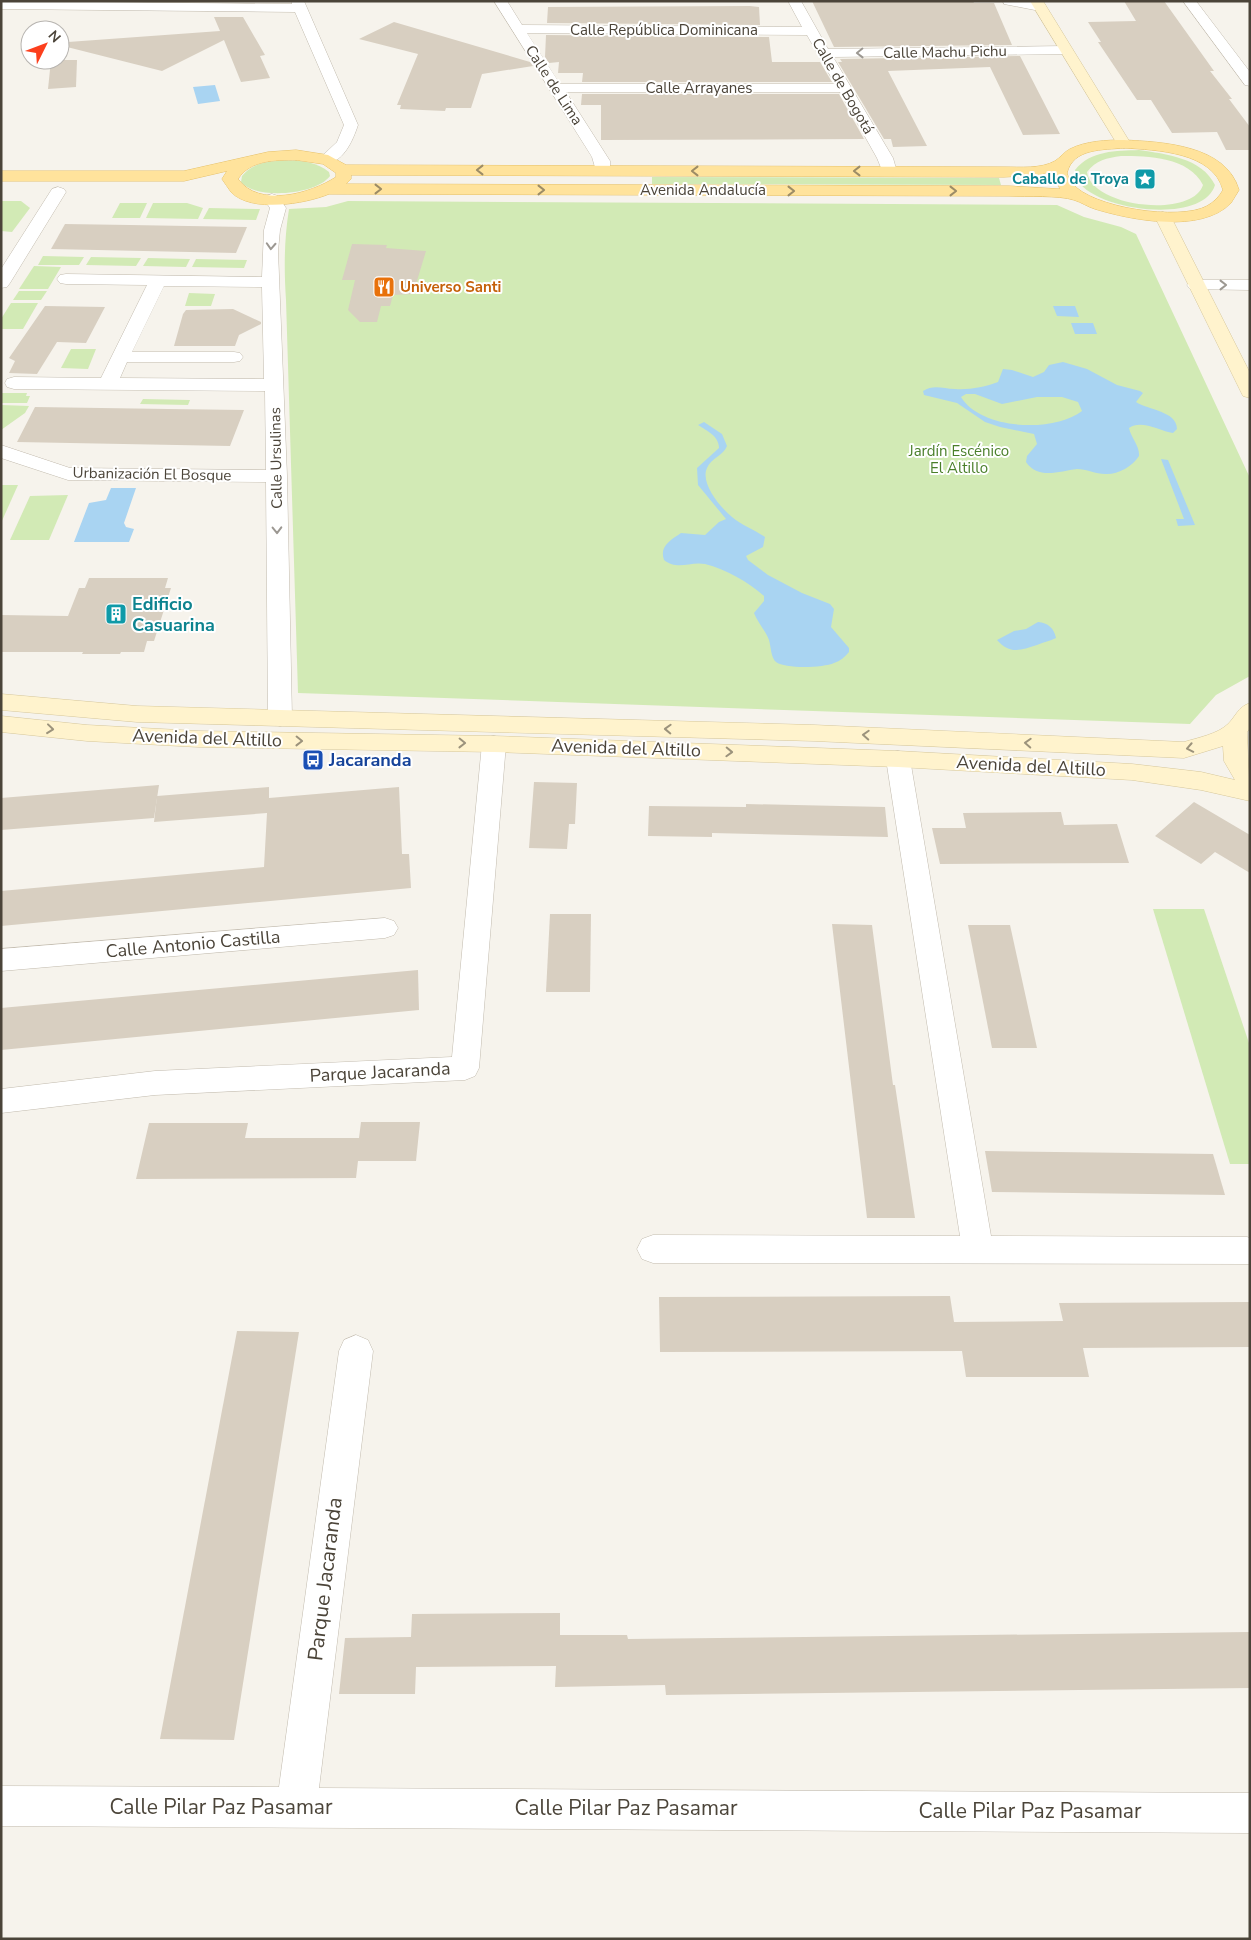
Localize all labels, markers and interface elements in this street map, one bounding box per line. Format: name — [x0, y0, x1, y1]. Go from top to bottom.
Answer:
north arrow — [20, 20, 70, 70]
street label: Calle República Dominicana — [570, 20, 758, 40]
text: N — [44, 26, 65, 47]
street label: Calle de Bogotá — [807, 34, 879, 138]
street label: Calle de Lima — [521, 41, 587, 129]
street label: Calle Machu Pichu — [883, 41, 1007, 63]
one-way arrow — [856, 48, 864, 58]
street label: Calle Arrayanes — [645, 78, 753, 98]
one-way arrow — [475, 165, 483, 175]
one-way arrow — [690, 166, 698, 176]
one-way arrow — [853, 166, 861, 177]
place icon: Caballo de Troya — [1133, 167, 1157, 191]
place label: Caballo de Troya — [1012, 169, 1129, 189]
street label: Avenida Andalucía — [640, 180, 766, 200]
one-way arrow — [374, 184, 382, 195]
one-way arrow — [537, 185, 545, 195]
one-way arrow — [787, 186, 795, 196]
one-way arrow — [950, 186, 957, 196]
one-way arrow — [265, 242, 276, 250]
restaurant icon: Universo Santi — [372, 275, 396, 299]
place label: Universo Santi — [400, 277, 501, 297]
one-way arrow — [1219, 280, 1227, 290]
street label: Calle Ursulinas — [265, 407, 287, 509]
park label: Jardín Escénico El Altillo — [908, 441, 1009, 478]
street label: Urbanización El Bosque — [72, 463, 232, 485]
one-way arrow — [272, 527, 282, 535]
place label: Edificio Casuarina — [132, 592, 215, 637]
building icon: Edificio Casuarina — [104, 602, 128, 626]
one-way arrow — [46, 723, 54, 734]
street label: Avenida del Altillo — [132, 723, 282, 753]
one-way arrow — [664, 723, 672, 734]
one-way arrow — [861, 730, 869, 740]
street label: Avenida del Altillo — [551, 733, 701, 763]
one-way arrow — [296, 735, 304, 746]
one-way arrow — [1024, 737, 1032, 748]
one-way arrow — [458, 738, 466, 748]
one-way arrow — [1186, 742, 1195, 753]
one-way arrow — [725, 746, 733, 757]
bus stop icon: Jacaranda — [301, 748, 325, 772]
place label: Jacaranda — [328, 748, 412, 772]
street label: Avenida del Altillo — [956, 750, 1106, 782]
street label: Calle Antonio Castilla — [105, 924, 281, 964]
street label: Parque Jacaranda — [309, 1056, 451, 1088]
street label: Parque Jacaranda — [301, 1496, 349, 1662]
street label: Calle Pilar Paz Pasamar — [109, 1793, 333, 1821]
street label: Calle Pilar Paz Pasamar — [514, 1794, 738, 1822]
street label: Calle Pilar Paz Pasamar — [918, 1797, 1142, 1825]

